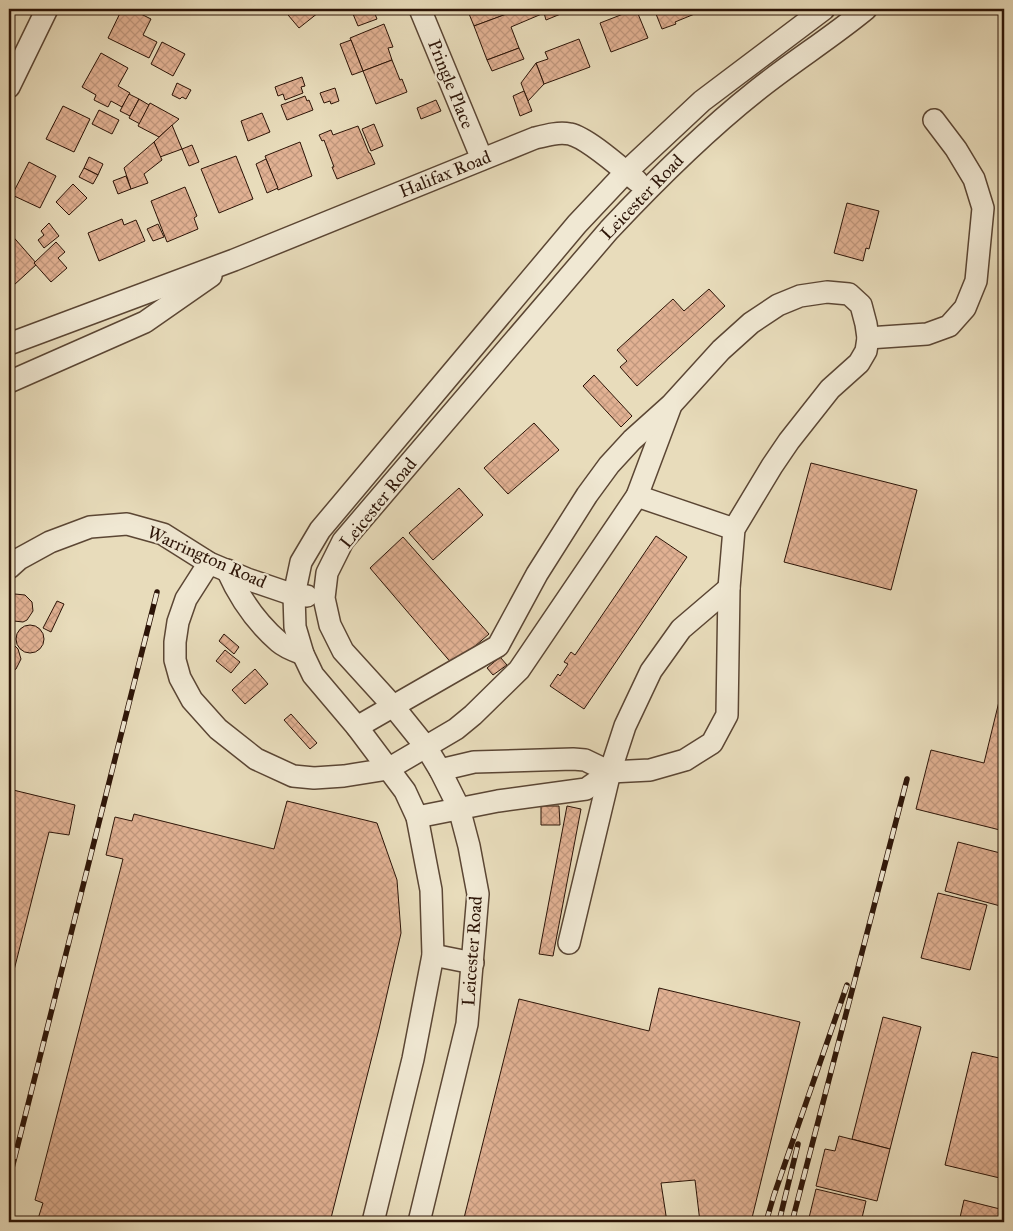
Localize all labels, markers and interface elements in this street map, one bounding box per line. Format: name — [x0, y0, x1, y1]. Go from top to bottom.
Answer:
street label: Pringle Place — [422, 36, 479, 132]
street label: Halifax Road — [396, 146, 494, 202]
street label: Leicester Road — [596, 150, 688, 244]
street label: Leicester Road — [335, 453, 421, 553]
street label: Warrington Road — [144, 521, 270, 594]
street label: Leicester Road — [457, 895, 487, 1007]

